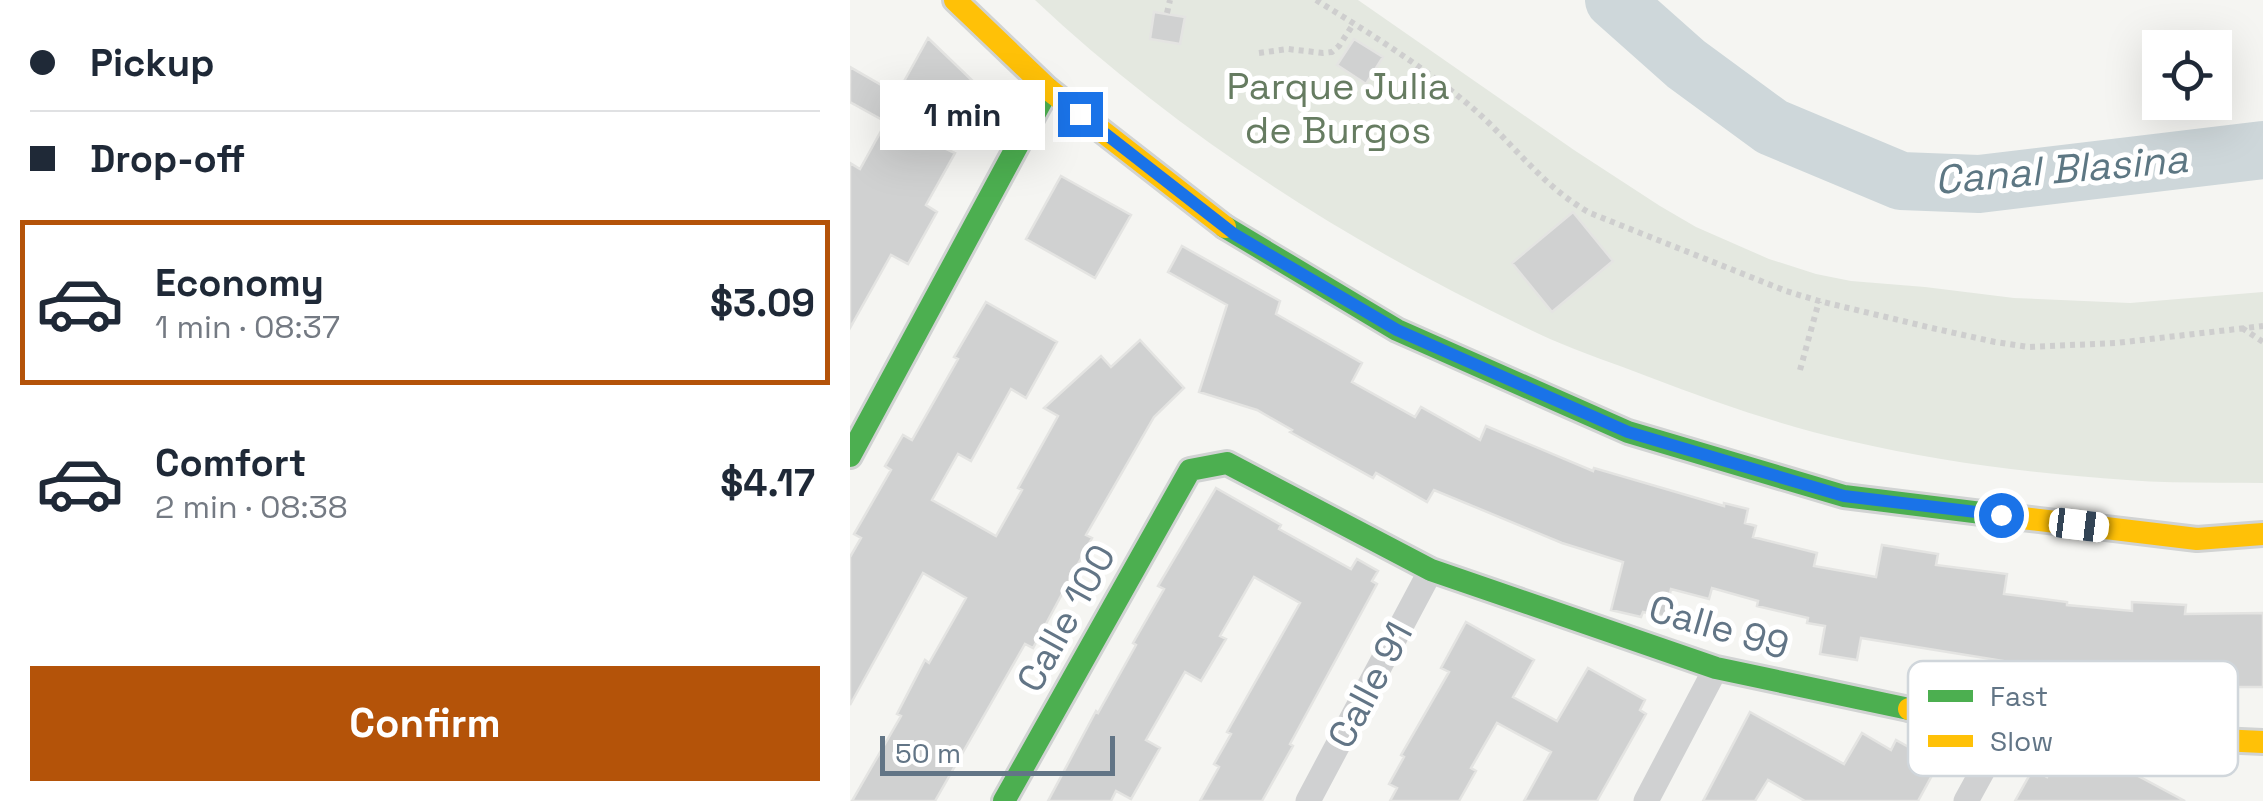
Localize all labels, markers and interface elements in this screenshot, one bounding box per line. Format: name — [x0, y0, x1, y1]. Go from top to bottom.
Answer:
map controls — [2142, 30, 2232, 120]
button: locate — [2142, 30, 2232, 120]
text: Pickup — [90, 39, 214, 87]
park label: Parque Julia de Burgos — [1226, 62, 1450, 154]
callout: 1 min — [880, 79, 1045, 149]
route end — [1058, 92, 1103, 137]
text: 1 min — [923, 95, 1002, 135]
water label: Canal Blasina — [1932, 133, 2191, 206]
text: Drop-off — [90, 135, 245, 183]
icon: car — [35, 258, 125, 348]
text: Economy — [155, 259, 324, 307]
text: $3.09 — [710, 279, 815, 327]
text: 1 min · 08:37 — [155, 307, 340, 347]
icon: car — [35, 438, 125, 528]
text: Comfort — [155, 439, 306, 487]
text: $4.17 — [720, 459, 815, 507]
text: 2 min · 08:38 — [155, 487, 348, 527]
route start — [1979, 493, 2024, 538]
car — [2047, 506, 2111, 544]
street label: Calle 100 — [1006, 536, 1126, 700]
street label: Calle 99 — [1643, 584, 1795, 670]
street label: Calle 91 — [1317, 614, 1423, 756]
legend — [1908, 661, 2238, 776]
button: Confirm — [30, 666, 820, 781]
text: Fast — [1990, 678, 2048, 714]
text: Slow — [1990, 723, 2053, 759]
scale bar — [880, 731, 1115, 776]
text: 50 m — [895, 735, 961, 771]

